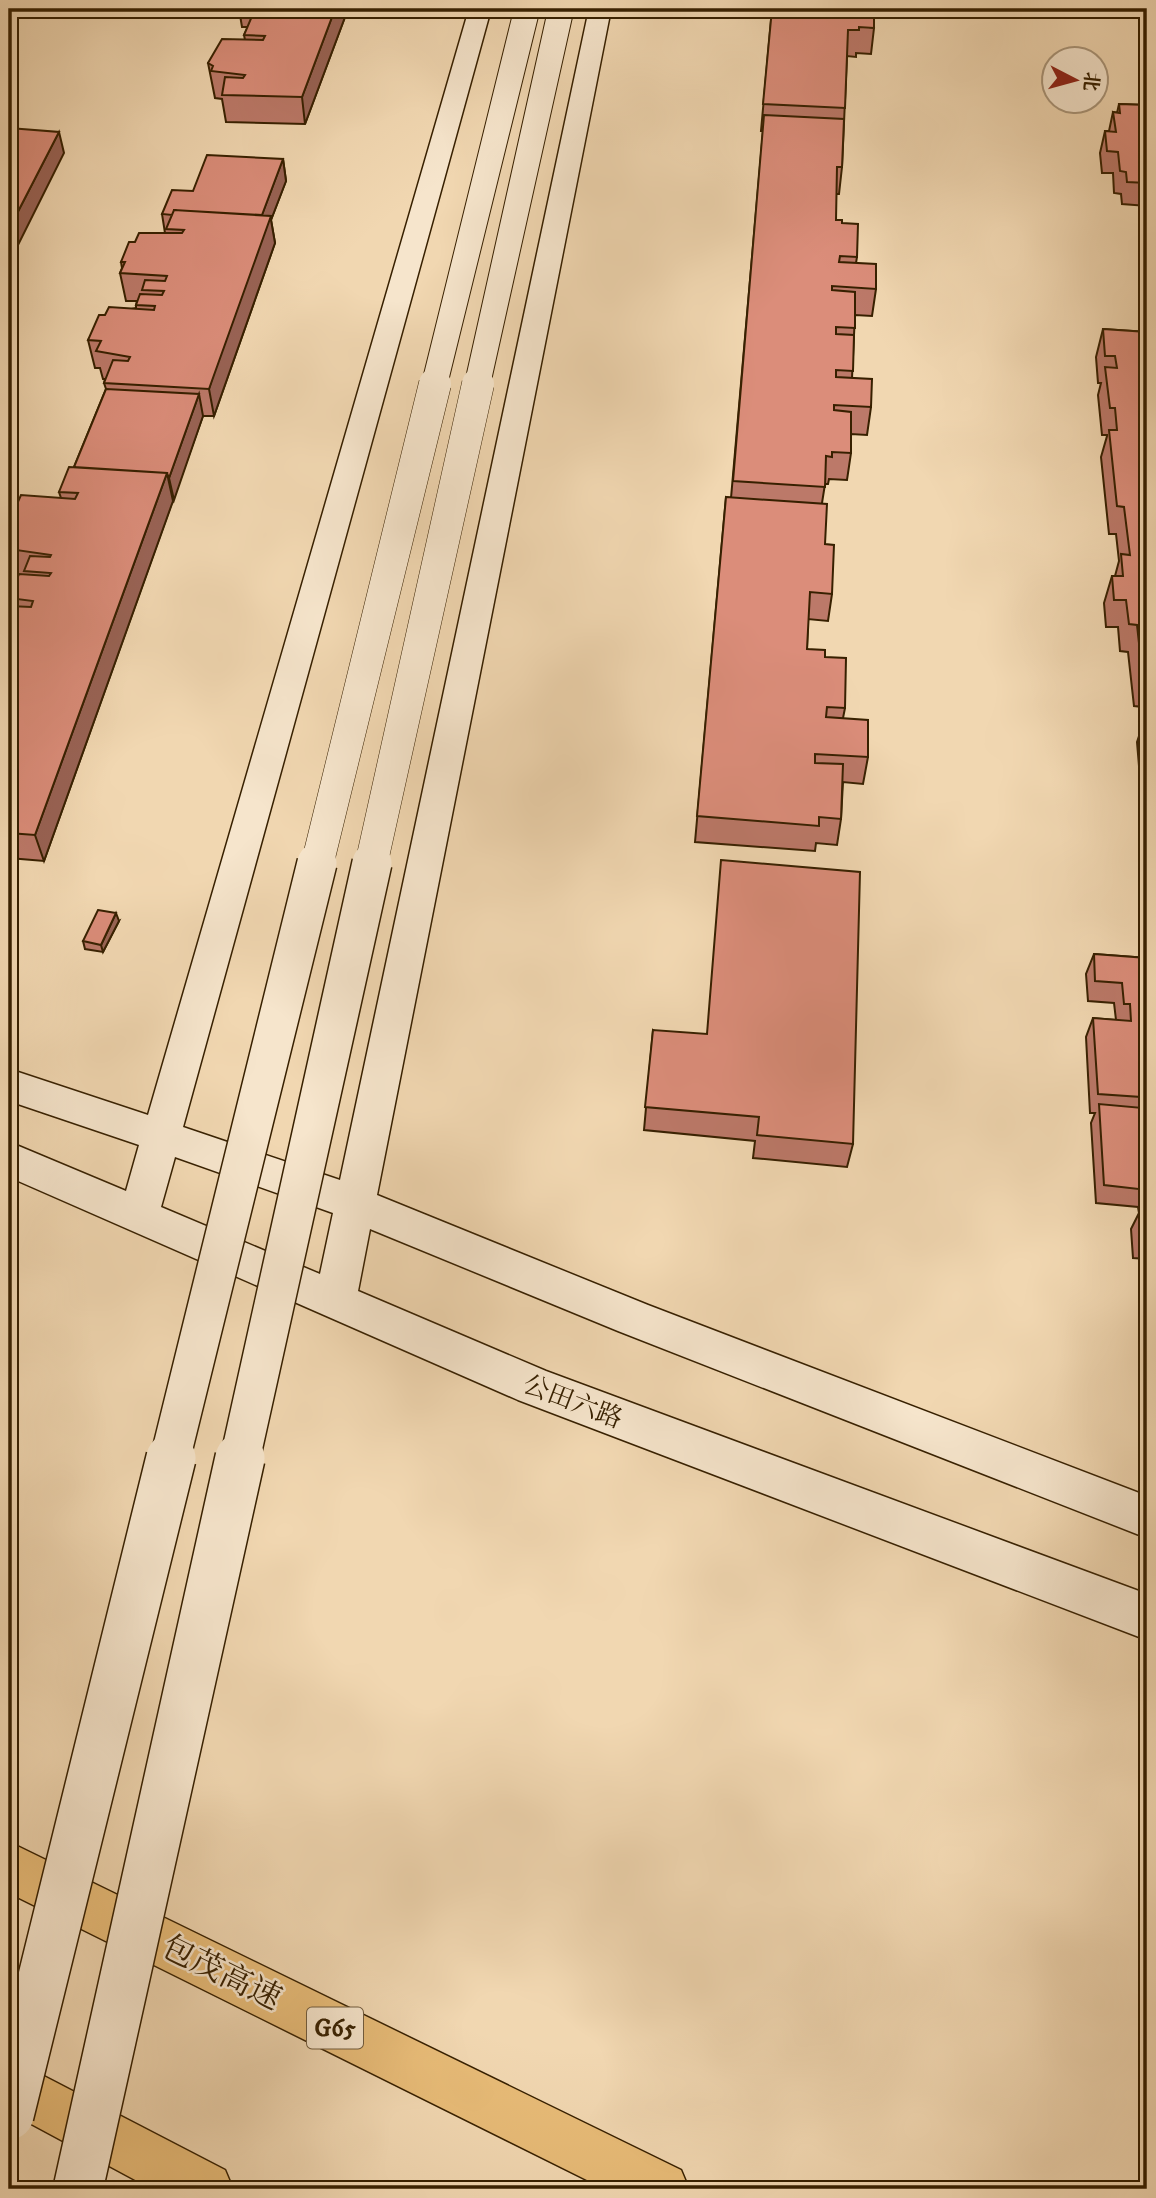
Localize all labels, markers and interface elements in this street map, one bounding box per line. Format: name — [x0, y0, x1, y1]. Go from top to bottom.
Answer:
north arrow — [1040, 46, 1110, 116]
text: 北 — [1078, 71, 1103, 92]
street label: 公田六路 — [518, 1368, 627, 1436]
street label: 包茂高速 — [155, 1928, 287, 2020]
road number: G65 — [307, 2008, 363, 2048]

